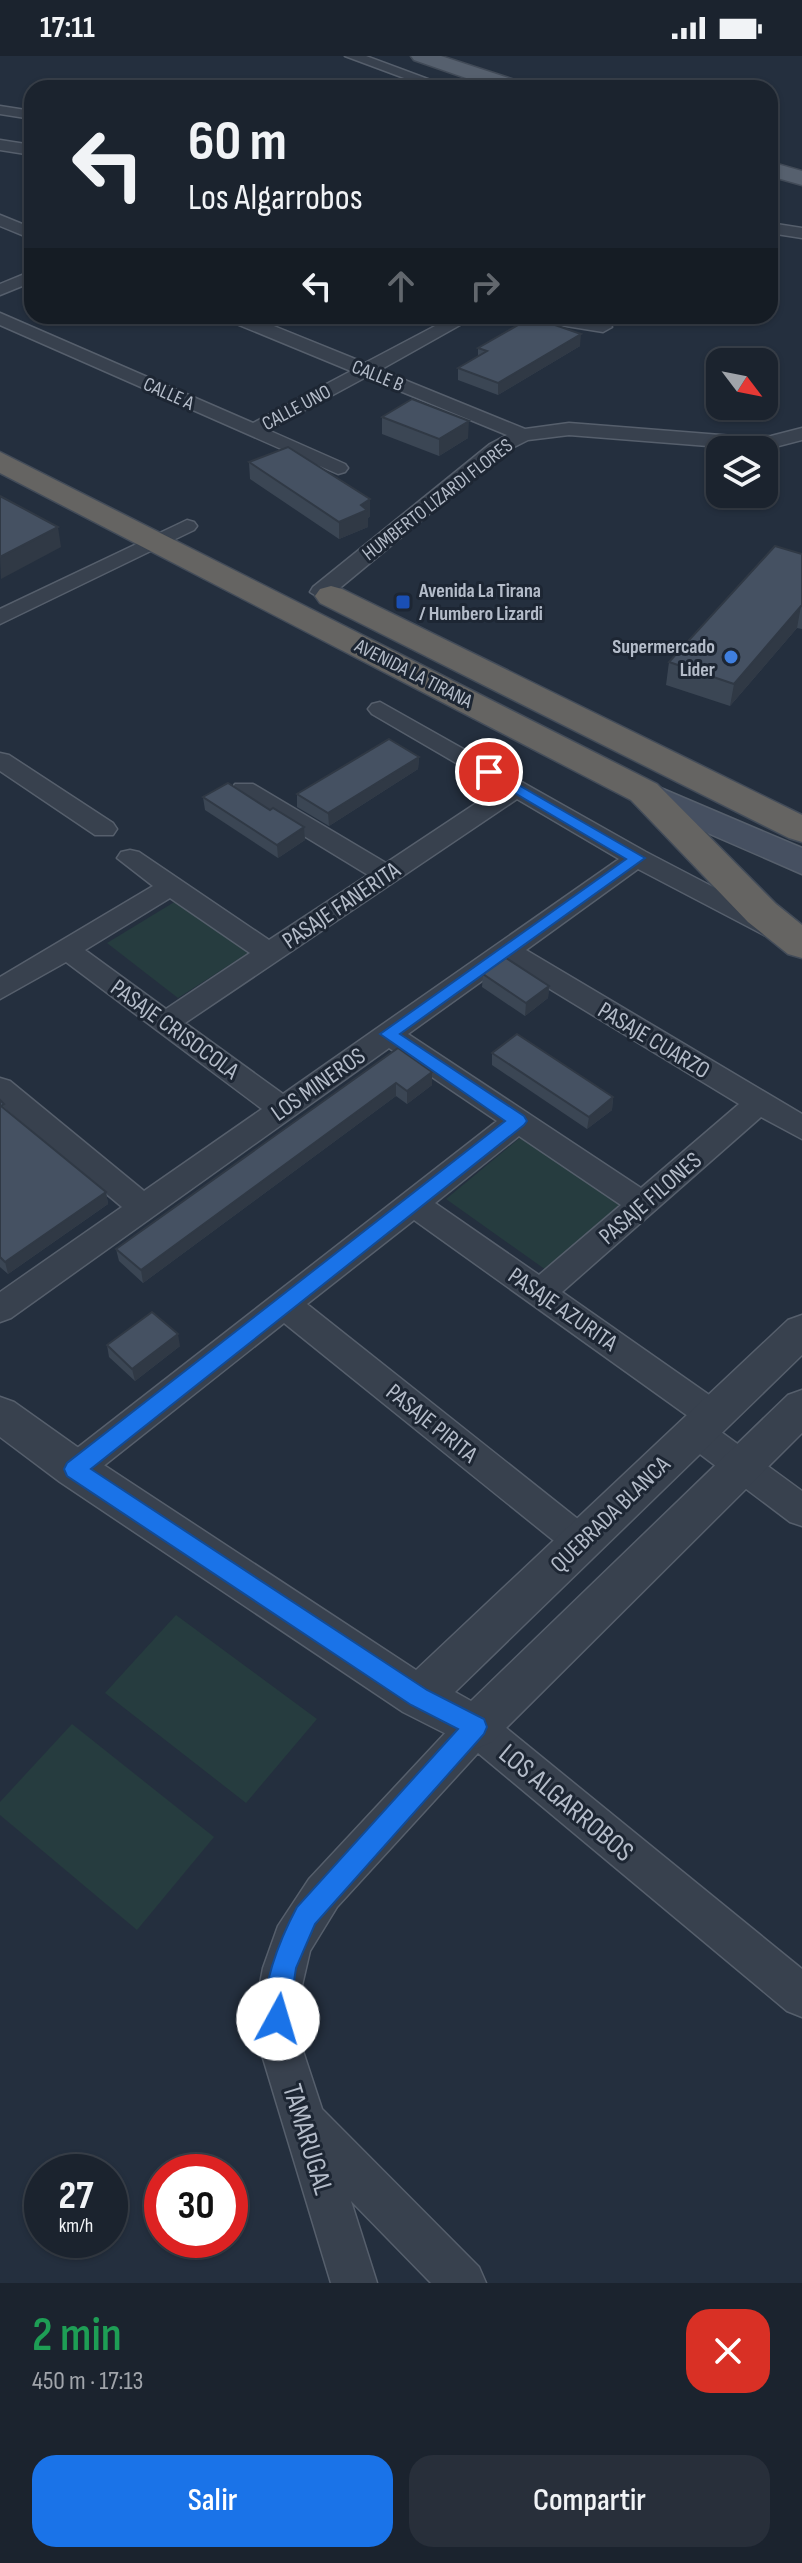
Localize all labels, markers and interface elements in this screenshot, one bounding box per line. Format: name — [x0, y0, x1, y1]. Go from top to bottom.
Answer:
text: 17:11 — [40, 10, 95, 46]
text: 60 m — [188, 109, 287, 176]
icon: left — [56, 112, 160, 216]
text: Los Algarrobos — [188, 177, 363, 220]
icon: left — [295, 264, 339, 308]
icon: ahead — [379, 264, 423, 308]
icon: right — [463, 264, 507, 308]
north arrow — [706, 348, 778, 420]
map controls — [706, 348, 778, 508]
street label: CALLE B — [348, 355, 407, 397]
street label: CALLE A — [139, 372, 198, 416]
street label: CALLE UNO — [258, 380, 335, 436]
street label: HUMBERTO LIZARDI FLORES — [358, 434, 518, 566]
button: layers — [706, 436, 778, 508]
place label: Avenida La Tirana / Humbero Lizardi — [418, 579, 543, 626]
marker: Avenida La Tirana / Humbero Lizardi — [394, 593, 412, 611]
street label: AVENIDA LA TIRANA — [350, 634, 477, 714]
place label: Supermercado Lider — [612, 635, 715, 682]
marker: Supermercado Lider — [722, 648, 740, 666]
pin — [455, 738, 523, 806]
icon: arrive — [467, 750, 511, 794]
street label: PASAJE FANERITA — [277, 855, 406, 955]
street label: PASAJE CRISOCOLA — [105, 973, 245, 1086]
street label: PASAJE CUARZO — [593, 996, 715, 1085]
street label: LOS MINEROS — [266, 1041, 371, 1127]
street label: PASAJE FILONES — [593, 1146, 708, 1251]
street label: PASAJE AZURITA — [502, 1261, 624, 1358]
street label: PASAJE PIRITA — [380, 1378, 484, 1469]
street label: QUEBRADA BLANCA — [544, 1449, 677, 1579]
street label: LOS ALGARROBOS — [492, 1737, 640, 1869]
position arrow — [236, 1977, 320, 2061]
street label: TAMARUGAL — [275, 2080, 340, 2199]
speed limit sign: 30 — [144, 2154, 248, 2258]
text: 27 — [59, 2172, 93, 2220]
text: km/h — [59, 2214, 93, 2238]
text: 2 min — [32, 2307, 122, 2364]
button: close — [686, 2309, 770, 2393]
text: 450 m · 17:13 — [32, 2366, 143, 2397]
button: Salir — [32, 2455, 393, 2547]
button: Compartir — [409, 2455, 770, 2547]

